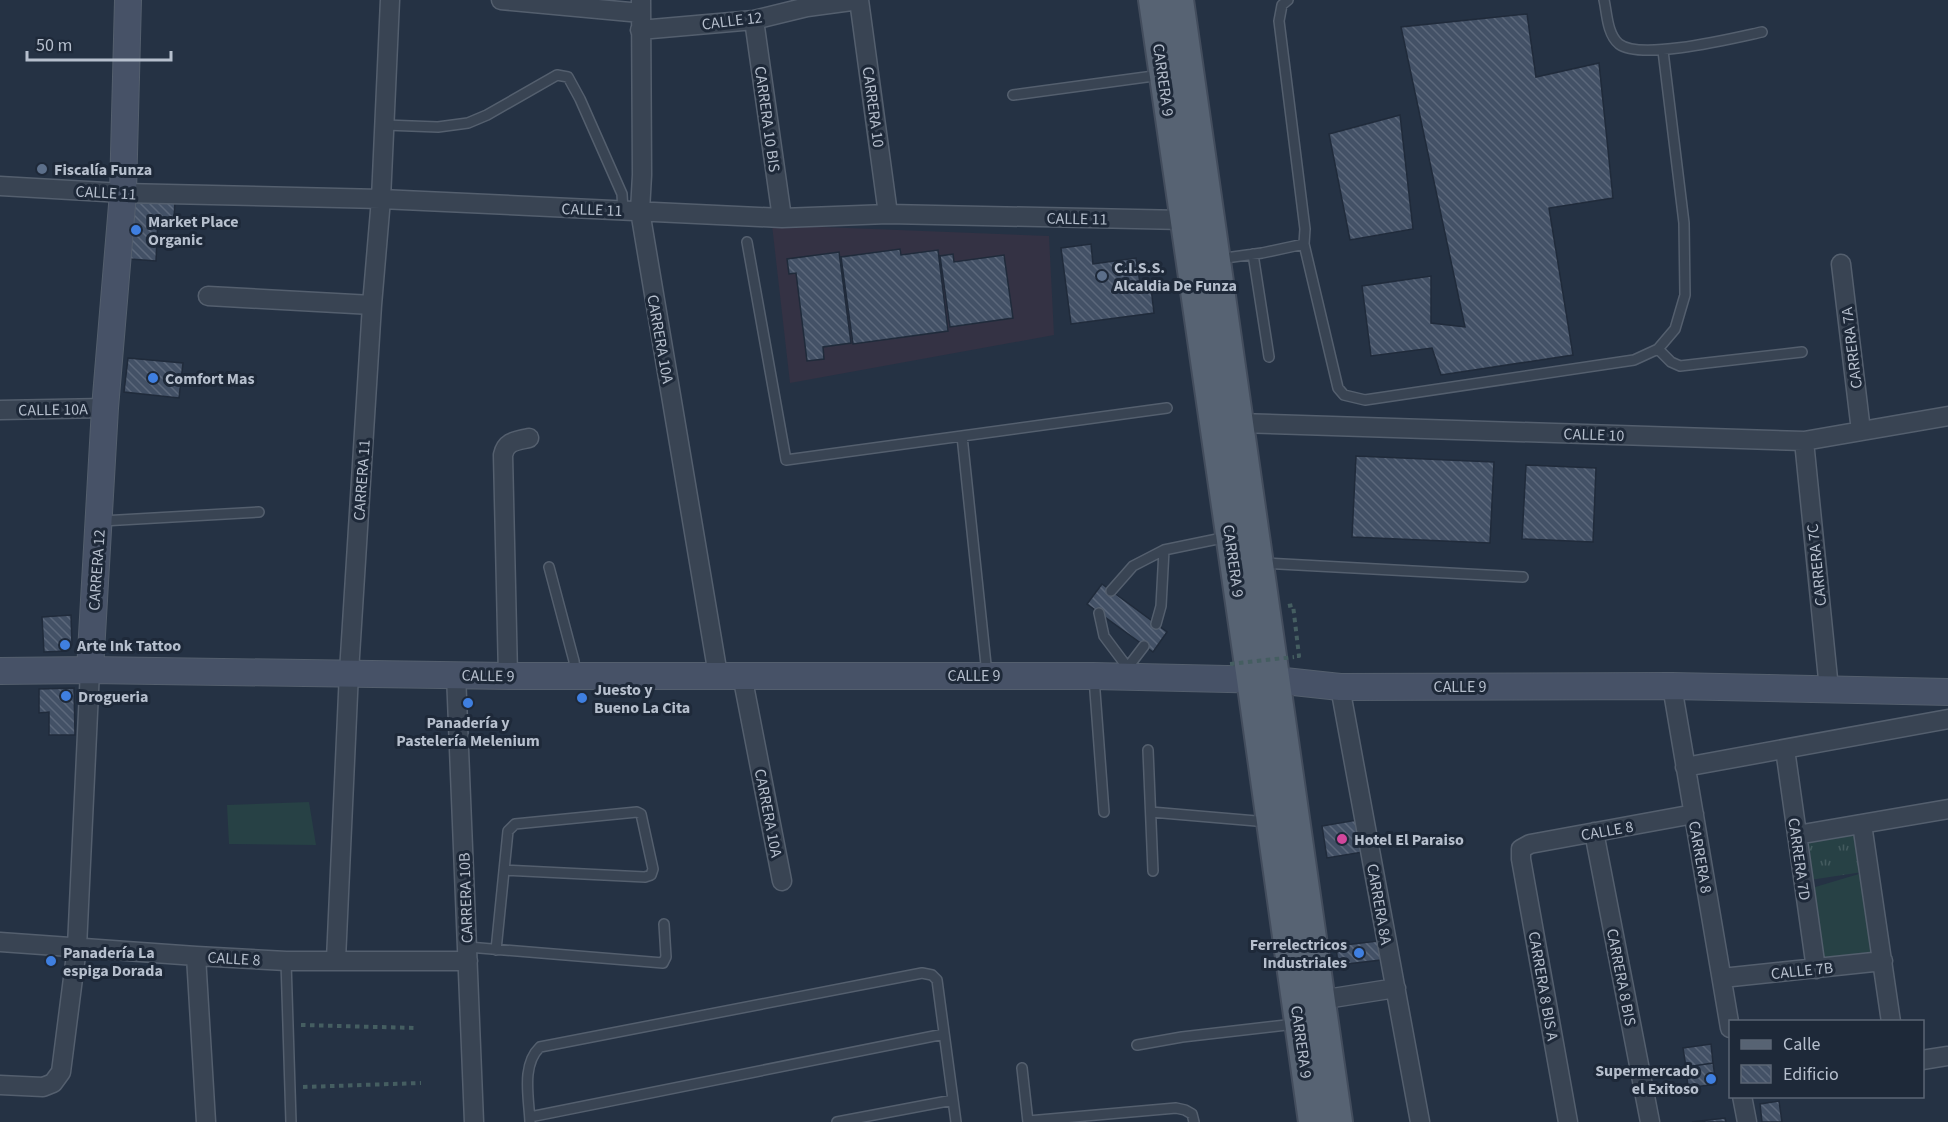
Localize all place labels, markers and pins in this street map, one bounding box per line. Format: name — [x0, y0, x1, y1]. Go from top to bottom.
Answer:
place label: Fiscalía Funza — [54, 159, 152, 181]
marker: Fiscalía Funza — [35, 162, 49, 176]
place label: Market Place Organic — [148, 211, 239, 251]
marker: Market Place Organic — [129, 223, 143, 237]
place label: C.I.S.S. Alcaldia De Funza — [1113, 257, 1237, 297]
marker: C.I.S.S. Alcaldia De Funza — [1095, 269, 1109, 283]
place label: Comfort Mas — [165, 368, 255, 390]
marker: Comfort Mas — [146, 371, 160, 385]
place label: Arte Ink Tattoo — [76, 635, 181, 657]
marker: Arte Ink Tattoo — [58, 638, 72, 652]
place label: Juesto y Bueno La Cita — [594, 679, 690, 719]
place label: Drogueria — [78, 686, 148, 708]
marker: Drogueria — [59, 689, 73, 703]
marker: Juesto y Bueno La Cita — [575, 691, 589, 705]
marker: Panadería y Pastelería Melenium — [461, 696, 475, 710]
place label: Panadería y Pastelería Melenium — [396, 712, 540, 752]
place label: Hotel El Paraiso — [1354, 829, 1464, 851]
marker: Hotel El Paraiso — [1335, 832, 1349, 846]
place label: Ferrelectricos Industriales — [1250, 934, 1347, 974]
place label: Panadería La espiga Dorada — [63, 942, 163, 982]
marker: Ferrelectricos Industriales — [1352, 946, 1366, 960]
marker: Panadería La espiga Dorada — [44, 954, 58, 968]
place label: Supermercado el Exitoso — [1595, 1060, 1699, 1100]
marker: Supermercado el Exitoso — [1704, 1072, 1718, 1086]

